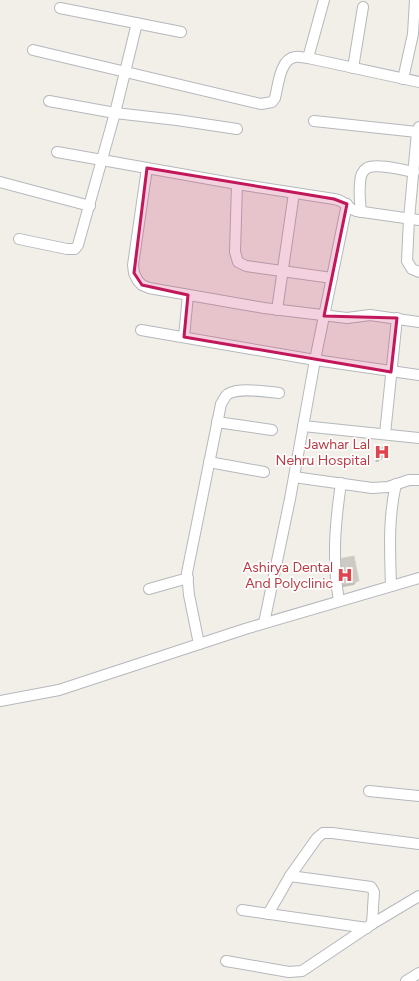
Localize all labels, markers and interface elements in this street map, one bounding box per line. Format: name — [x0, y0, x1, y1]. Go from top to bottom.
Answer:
place label: Jawhar Lal Nehru Hospital — [276, 436, 370, 469]
hospital icon: Jawhar Lal Nehru Hospital — [373, 443, 391, 461]
place label: Ashirya Dental And Polyclinic — [243, 559, 333, 592]
hospital icon: Ashirya Dental And Polyclinic — [336, 566, 354, 584]

